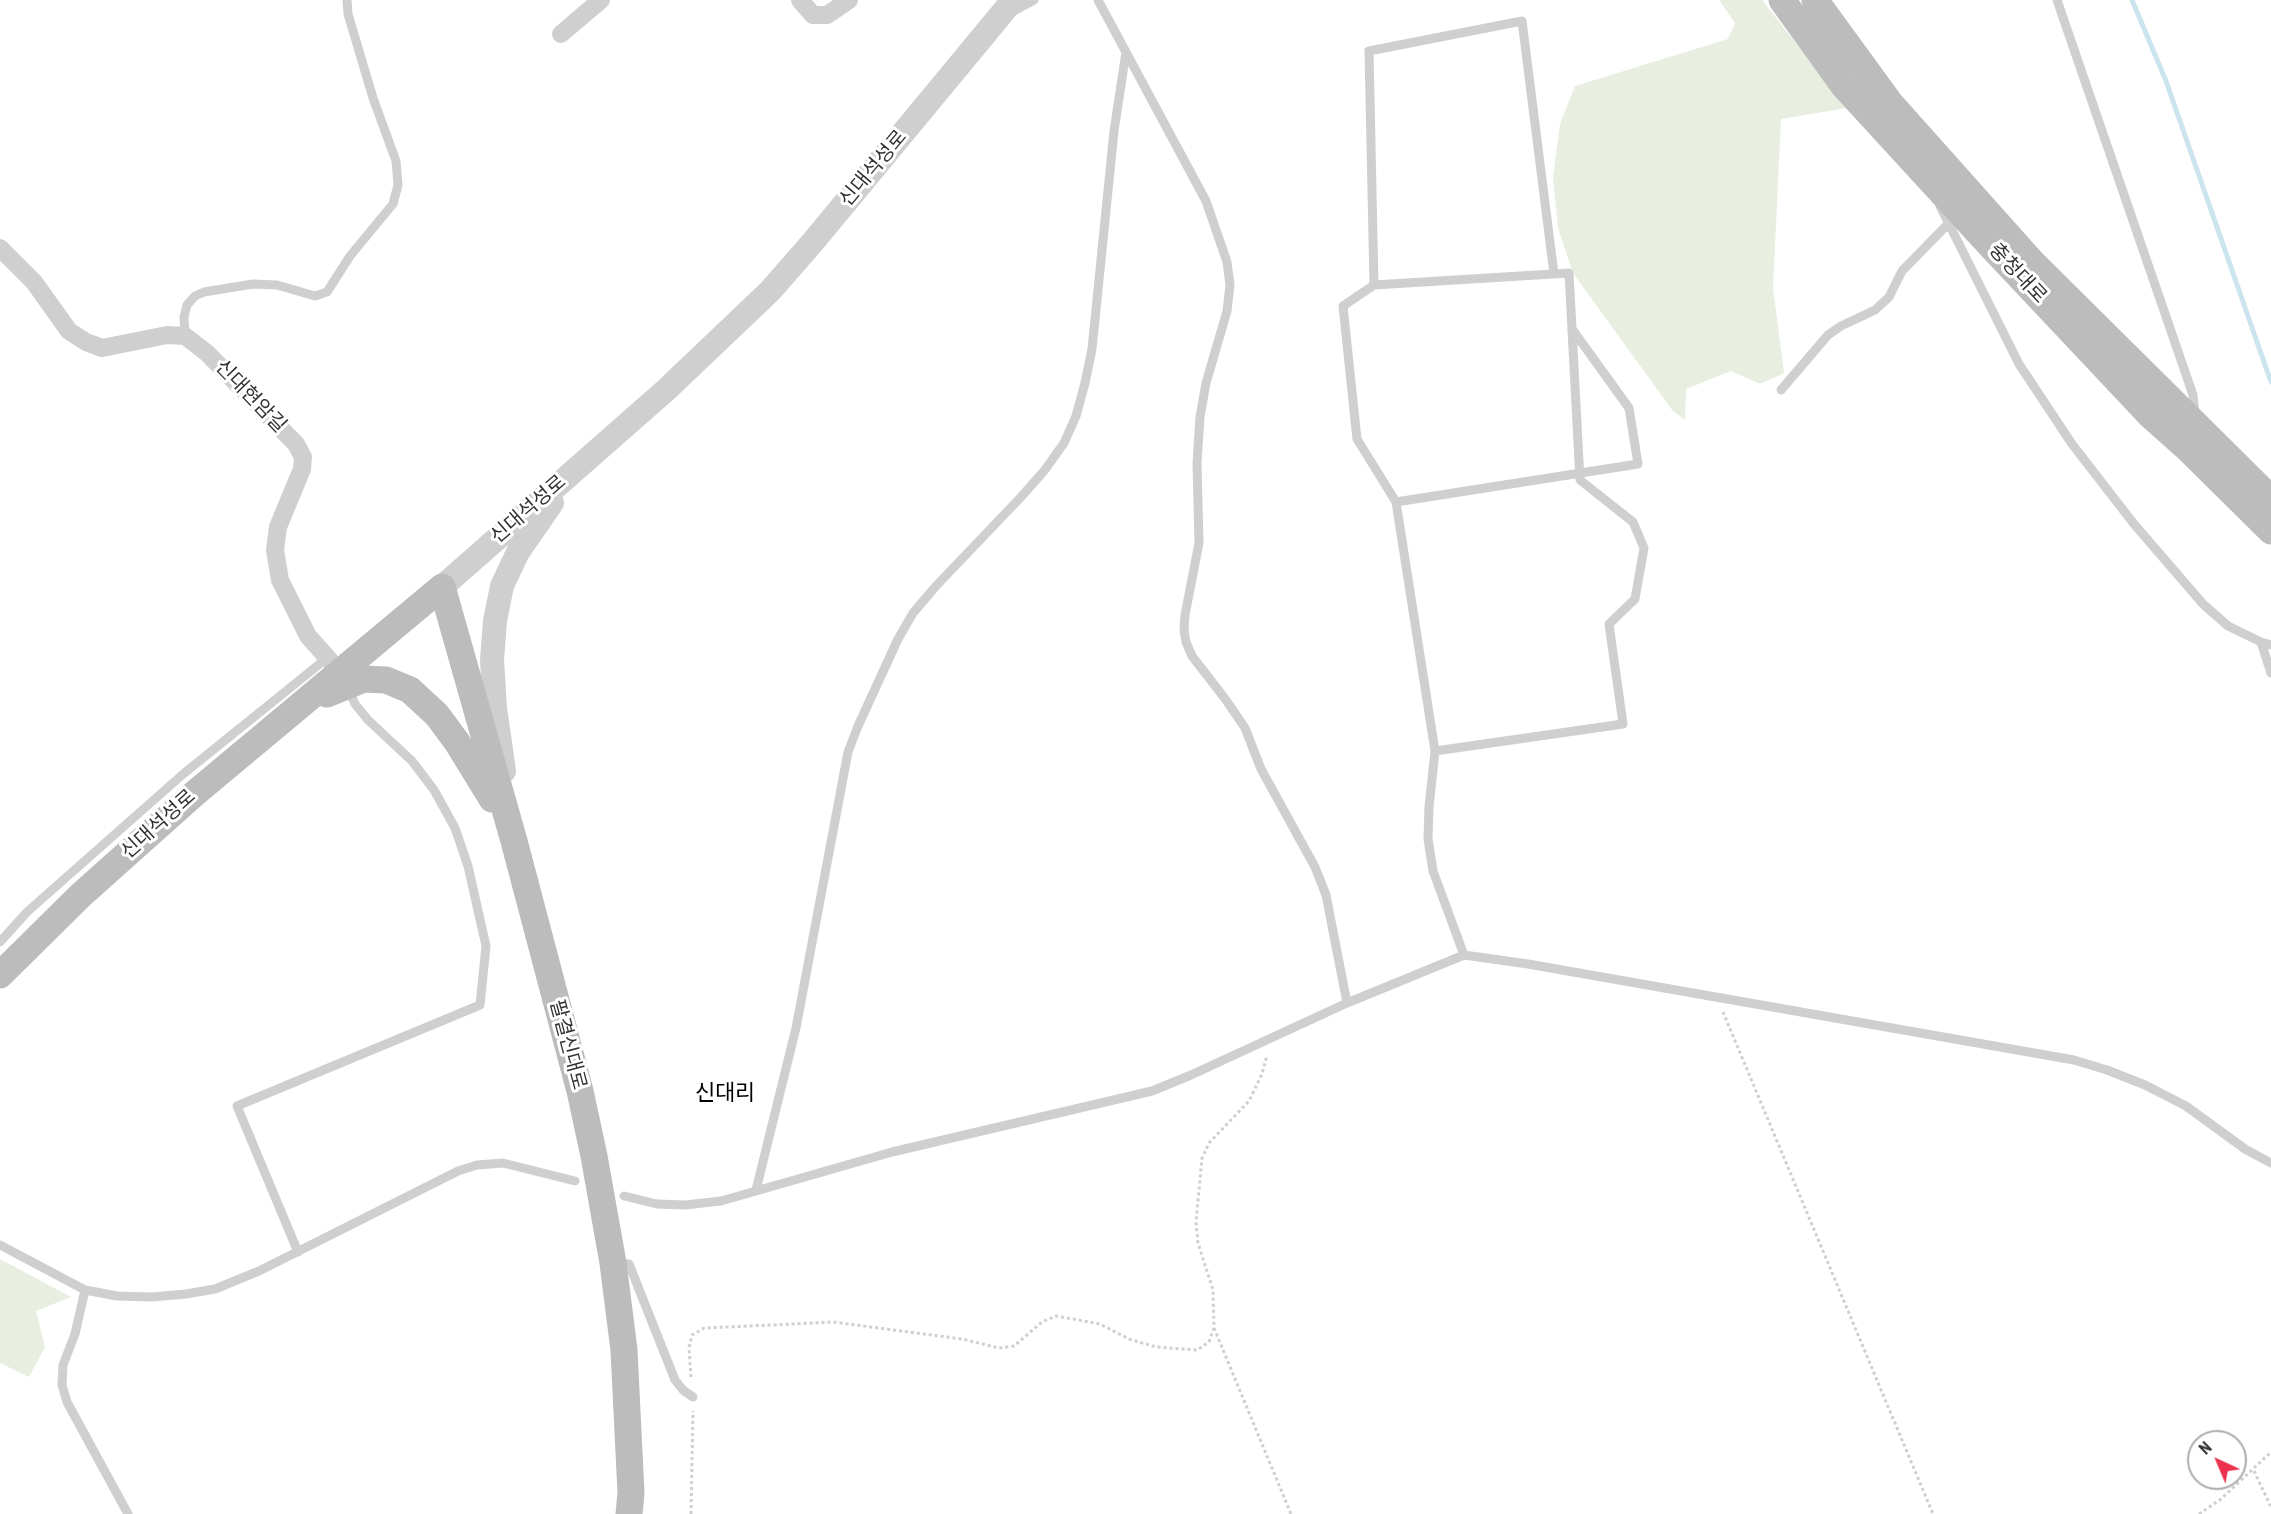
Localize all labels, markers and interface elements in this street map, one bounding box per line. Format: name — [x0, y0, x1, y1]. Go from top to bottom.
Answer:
street label: 신대석성로 — [835, 126, 913, 212]
street label: 충청대로 — [1983, 239, 2051, 309]
street label: 신대현암길 — [209, 356, 291, 438]
street label: 신대석성로 — [486, 471, 572, 549]
street label: 신대석성로 — [117, 785, 201, 865]
street label: 팔결신대로 — [544, 997, 590, 1093]
district label: 신대리 — [695, 1081, 755, 1107]
north arrow — [2187, 1430, 2247, 1490]
text: N — [2195, 1438, 2216, 1458]

